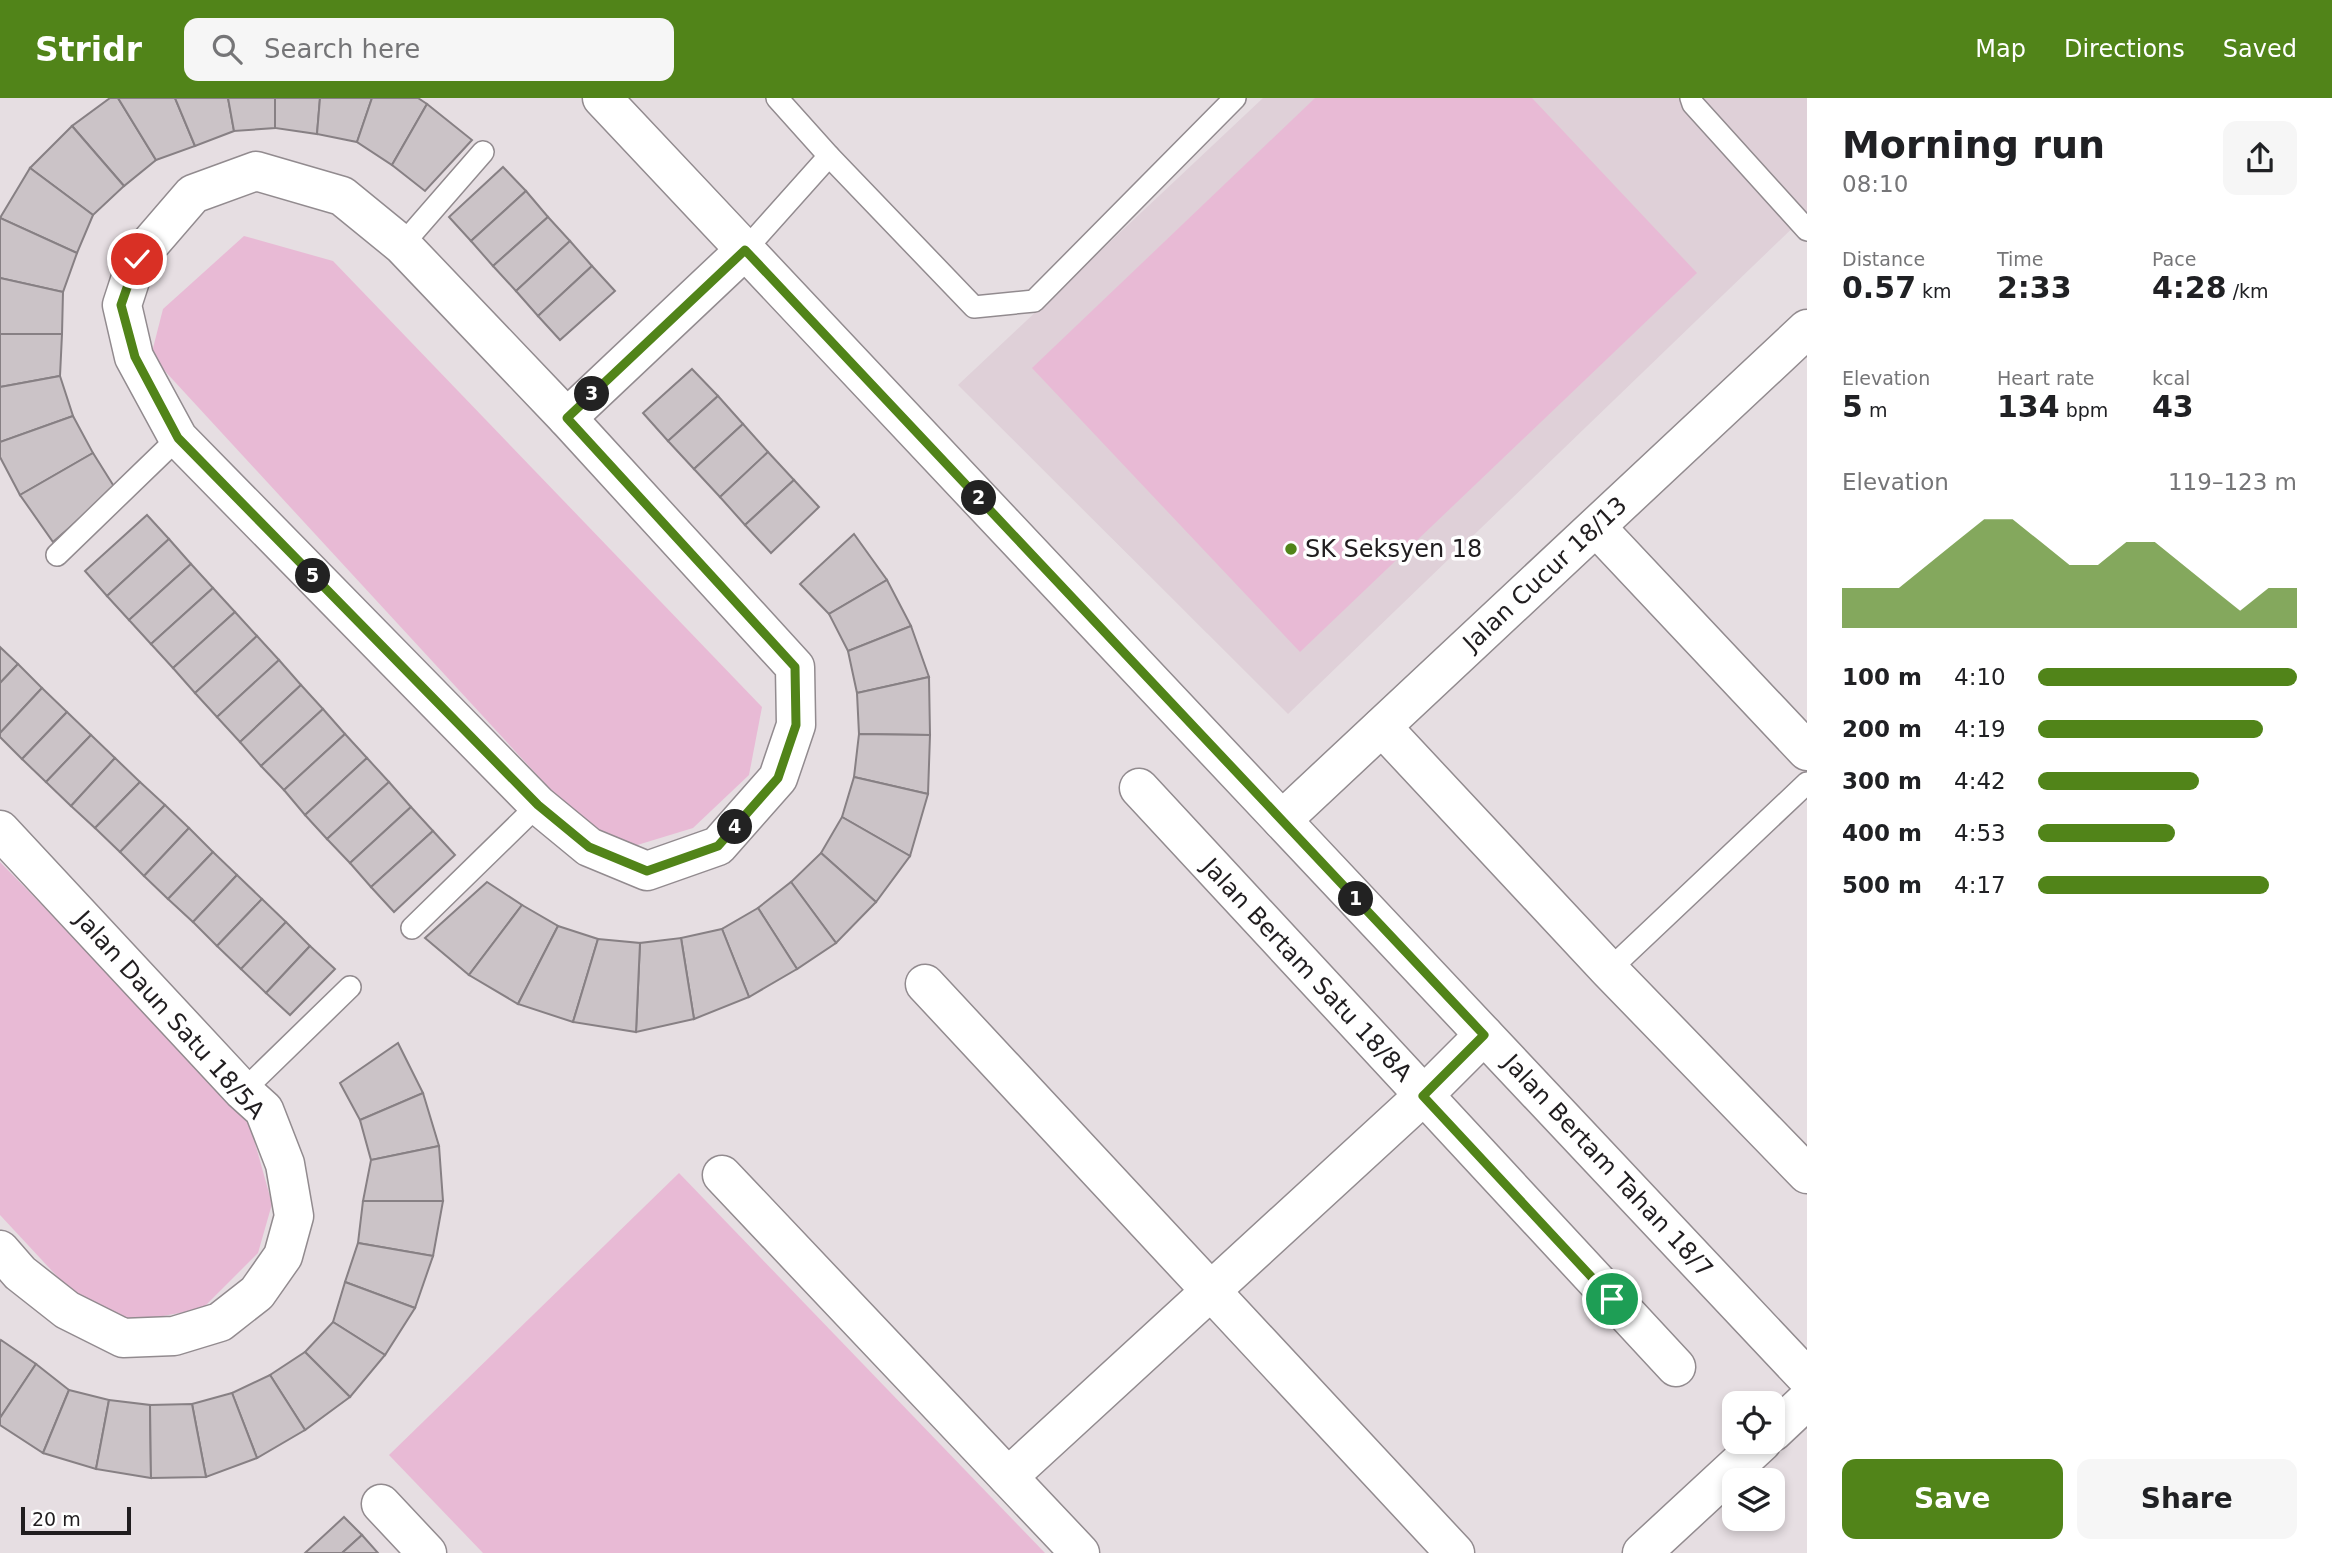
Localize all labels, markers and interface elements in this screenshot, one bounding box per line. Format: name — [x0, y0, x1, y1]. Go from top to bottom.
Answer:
search box — [184, 18, 674, 81]
text: Stridr — [35, 30, 142, 69]
icon: search — [208, 30, 246, 68]
text: Search here — [264, 34, 420, 64]
text: Map — [1975, 35, 2026, 63]
text: Directions — [2064, 35, 2185, 63]
text: Saved — [2223, 35, 2297, 63]
button: share — [2223, 121, 2297, 195]
text: Morning run — [1842, 123, 2105, 167]
text: 08:10 — [1842, 171, 1908, 197]
pin — [107, 229, 167, 289]
icon: check — [118, 240, 156, 278]
text: Distance — [1842, 248, 1925, 270]
text: Time — [1997, 248, 2044, 270]
text: Pace — [2152, 248, 2196, 270]
text: 0.57 — [1842, 270, 1916, 305]
text: 2:33 — [1997, 270, 2072, 305]
text: 4:28 — [2152, 270, 2227, 305]
text: km — [1916, 280, 1952, 302]
text: /km — [2227, 280, 2269, 302]
text: Elevation — [1842, 367, 1930, 389]
text: Heart rate — [1997, 367, 2095, 389]
text: kcal — [2152, 367, 2190, 389]
pin: 3 — [574, 376, 610, 412]
text: 3 — [585, 382, 598, 404]
text: 5 — [1842, 389, 1863, 424]
text: 134 — [1997, 389, 2060, 424]
text: 43 — [2152, 389, 2194, 424]
text: m — [1863, 399, 1887, 421]
text: bpm — [2060, 399, 2108, 421]
text: Elevation — [1842, 469, 1949, 495]
text: 119–123 m — [2168, 469, 2297, 495]
pin: 2 — [962, 480, 996, 516]
text: 2 — [972, 486, 985, 508]
street label: Jalan Cucur 18/13 — [1456, 491, 1632, 658]
place label: SK Seksyen 18 — [1305, 535, 1482, 563]
marker: SK Seksyen 18 — [1283, 541, 1299, 557]
pin: 5 — [296, 559, 330, 594]
text: 5 — [306, 564, 319, 586]
text: 100 m — [1842, 664, 1922, 690]
text: 4:10 — [1954, 664, 2006, 690]
text: 200 m — [1842, 716, 1922, 742]
text: 4:19 — [1954, 716, 2006, 742]
text: 300 m — [1842, 768, 1922, 794]
text: 4:42 — [1954, 768, 2006, 794]
pin: 4 — [718, 810, 752, 844]
text: 4 — [728, 815, 741, 837]
text: 400 m — [1842, 820, 1922, 846]
text: 4:53 — [1954, 820, 2006, 846]
street label: Jalan Bertam Satu 18/8A — [1196, 852, 1418, 1088]
text: 500 m — [1842, 872, 1922, 898]
text: 4:17 — [1954, 872, 2006, 898]
pin: 1 — [1338, 882, 1374, 916]
street label: Jalan Daun Satu 18/5A — [68, 904, 271, 1125]
street label: Jalan Bertam Tahan 18/7 — [1496, 1047, 1719, 1283]
pin — [1582, 1269, 1642, 1329]
icon: arrive — [1593, 1280, 1631, 1318]
map controls — [1722, 1391, 1785, 1531]
button: locate — [1722, 1391, 1785, 1454]
button: Save — [1842, 1459, 2063, 1539]
button: Share — [2077, 1459, 2297, 1539]
button: layers — [1722, 1468, 1785, 1531]
scale bar — [21, 1504, 131, 1536]
text: 20 m — [32, 1508, 81, 1530]

